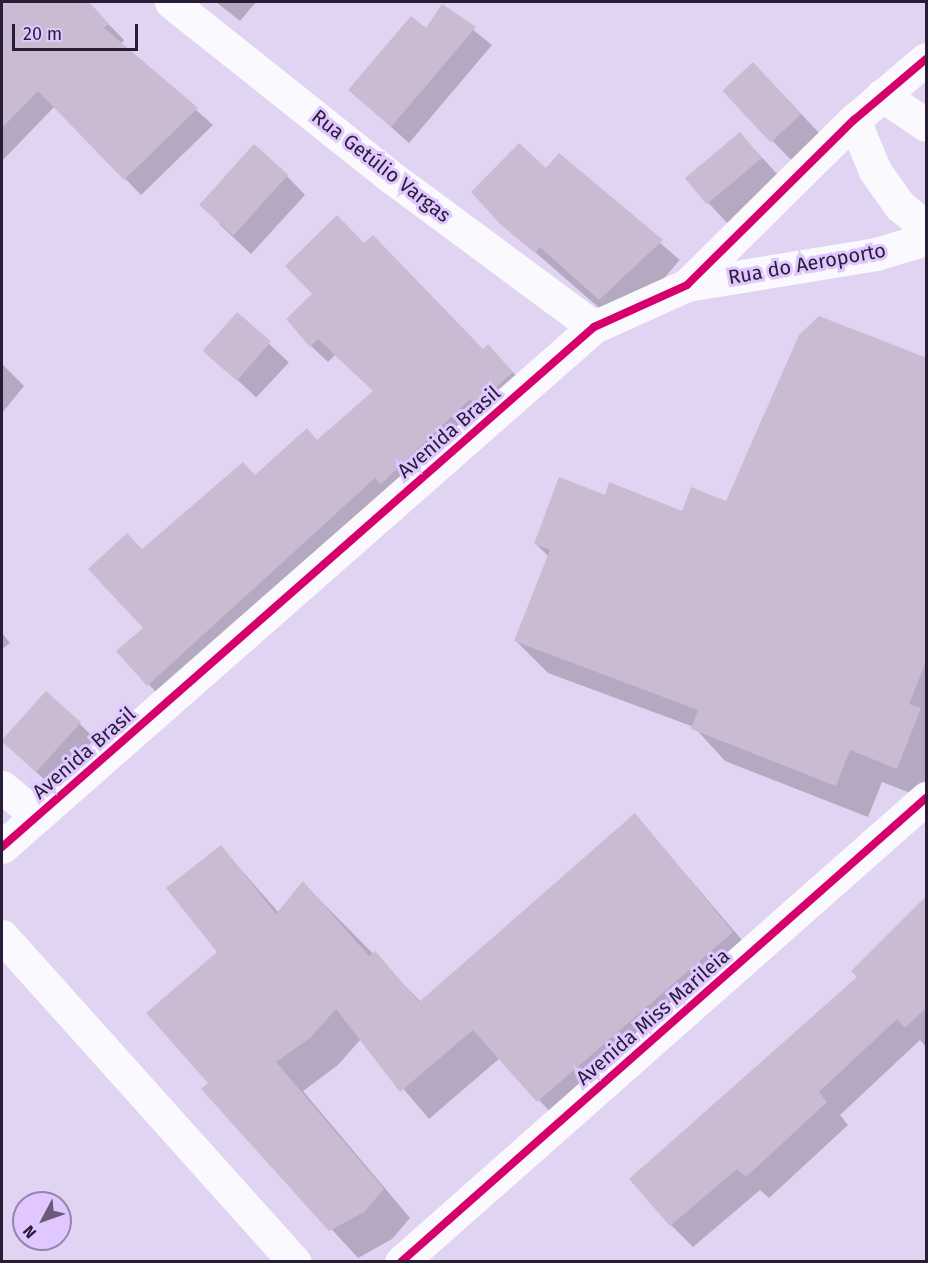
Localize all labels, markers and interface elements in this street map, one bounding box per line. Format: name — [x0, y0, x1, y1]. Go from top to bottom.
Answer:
scale bar — [15, 12, 141, 50]
text: 20 m — [23, 23, 62, 45]
street label: Rua Getúlio Vargas — [307, 104, 455, 228]
street label: Rua do Aeroporto — [726, 238, 888, 290]
street label: Avenida Brasil — [393, 381, 505, 483]
street label: Avenida Brasil — [28, 702, 140, 804]
street label: Avenida Miss Marileia — [571, 944, 735, 1090]
north arrow — [12, 1191, 72, 1251]
text: N — [19, 1222, 40, 1242]

